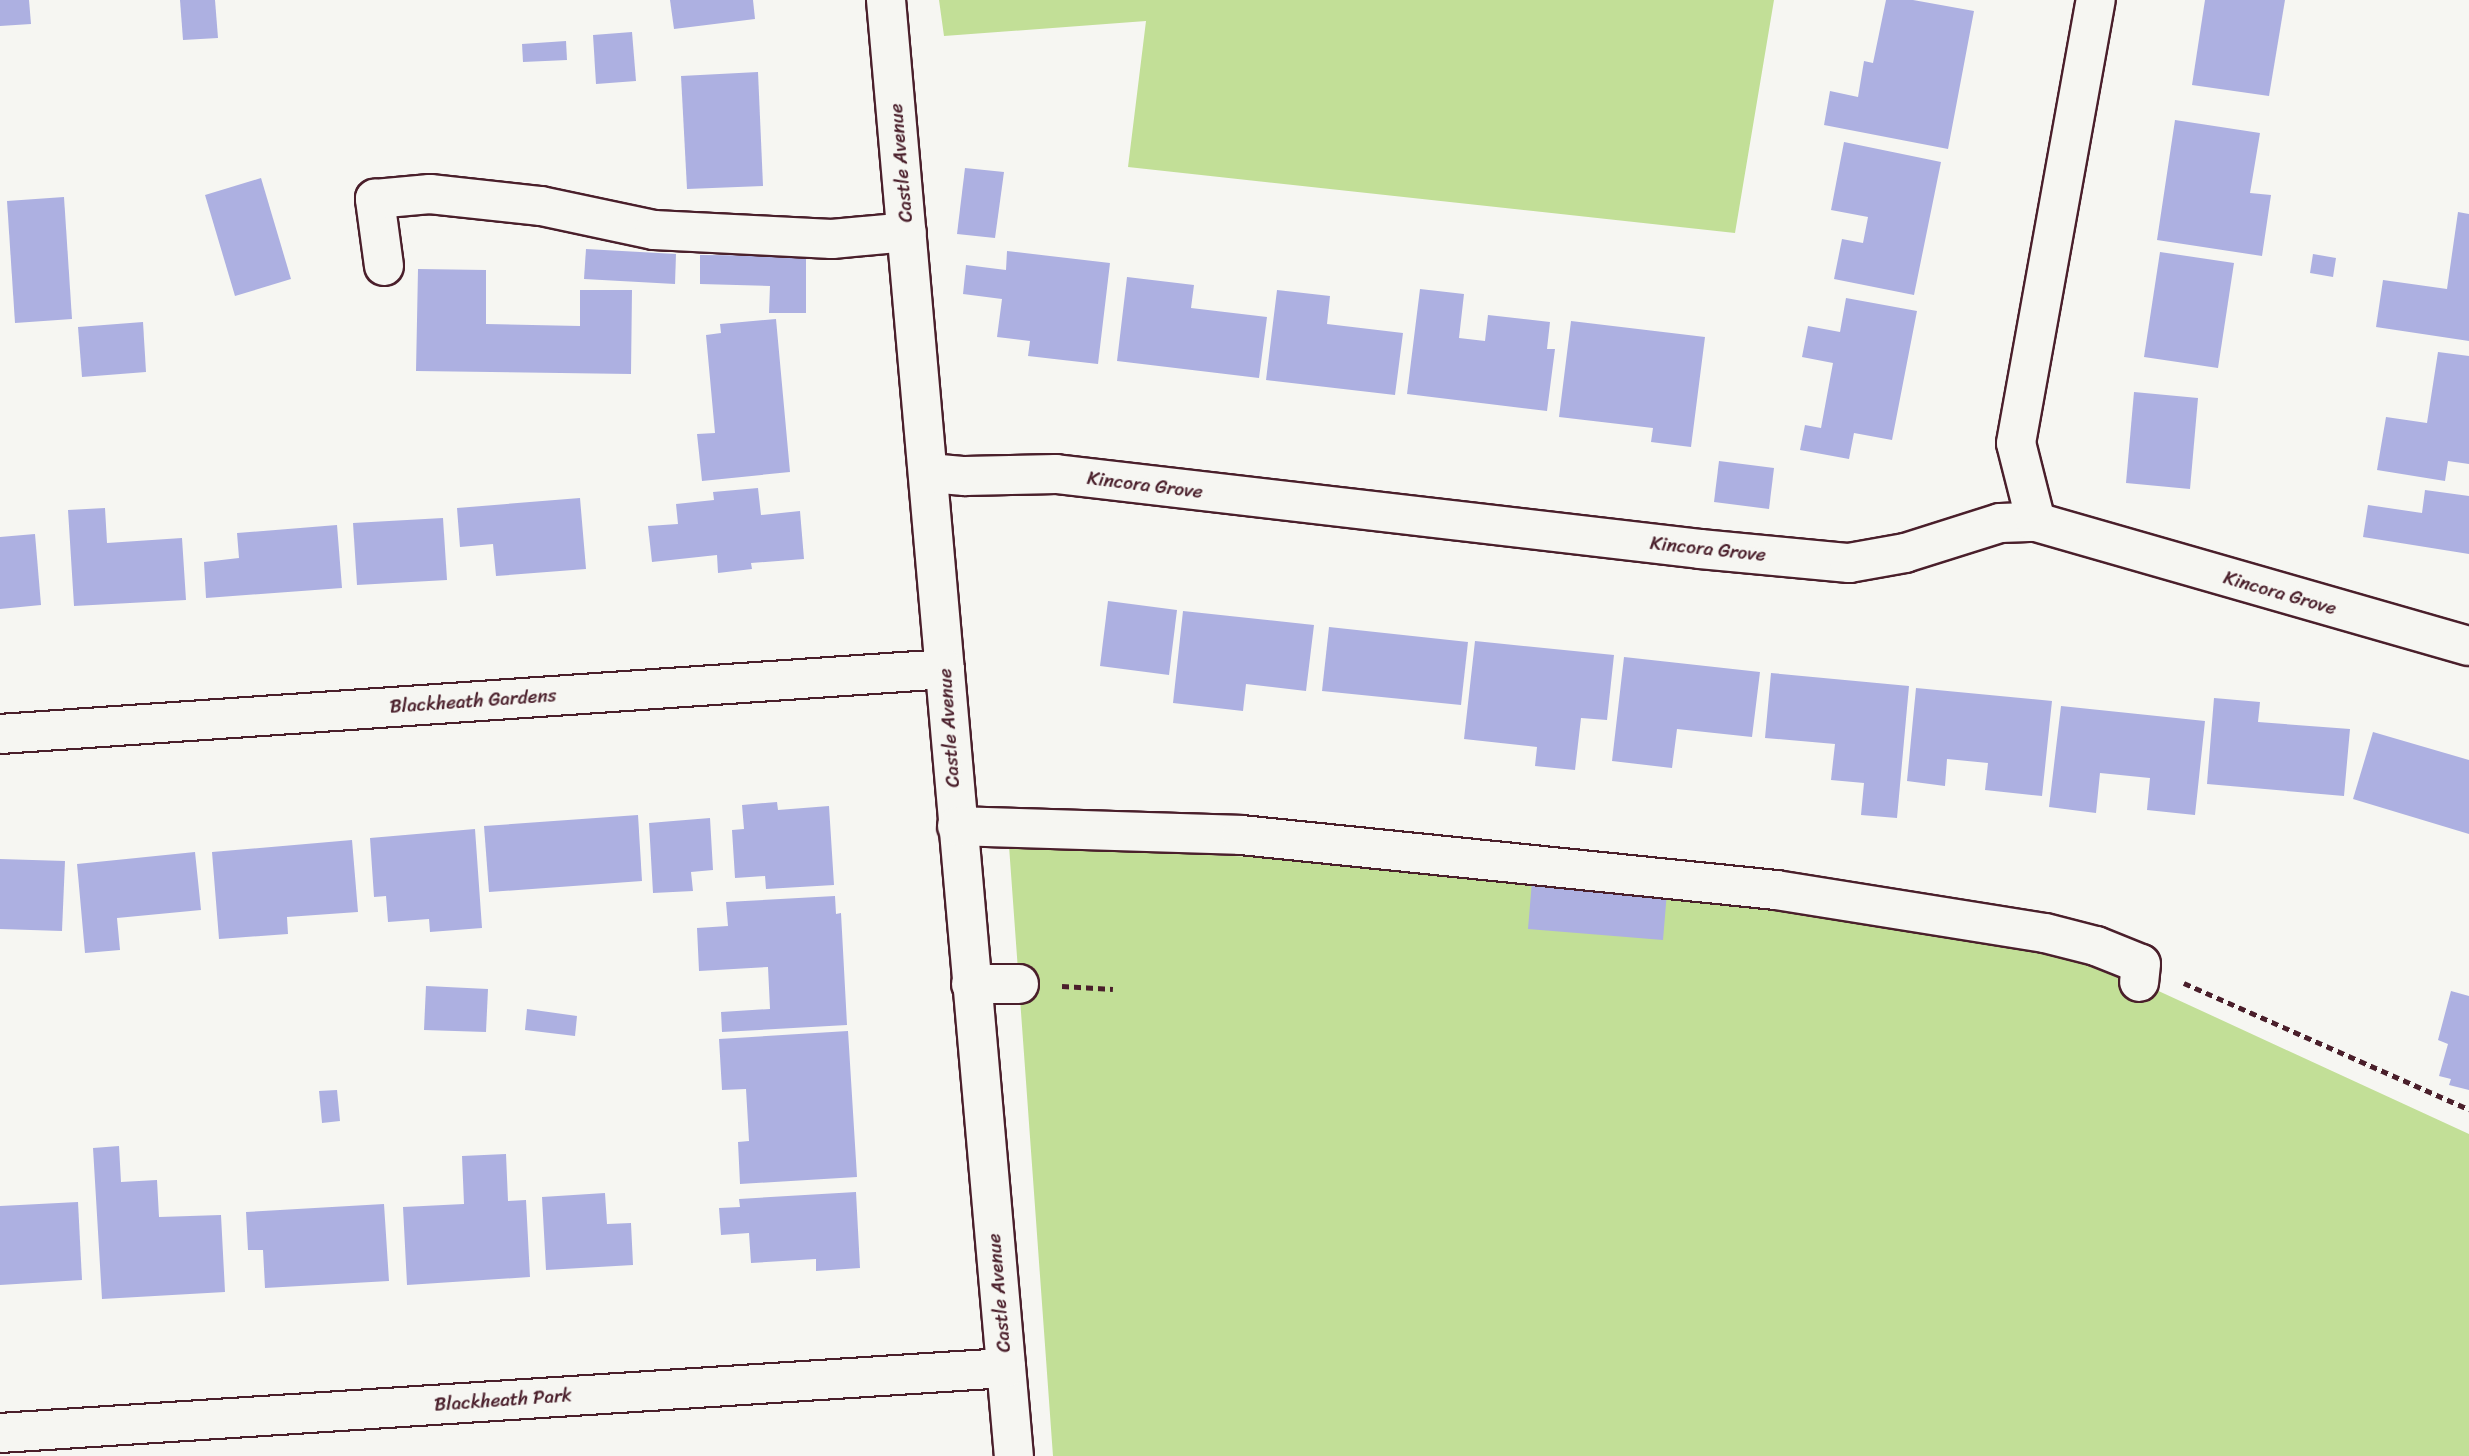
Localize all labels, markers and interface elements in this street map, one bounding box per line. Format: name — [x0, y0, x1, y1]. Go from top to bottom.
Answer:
street label: Castle Avenue — [884, 103, 918, 223]
street label: Kincora Grove — [1086, 467, 1204, 503]
street label: Kincora Grove — [1649, 532, 1767, 566]
street label: Kincora Grove — [2221, 566, 2339, 620]
street label: Castle Avenue — [933, 668, 965, 788]
street label: Blackheath Gardens — [389, 684, 557, 718]
street label: Castle Avenue — [982, 1233, 1016, 1353]
street label: Blackheath Park — [433, 1384, 573, 1416]

